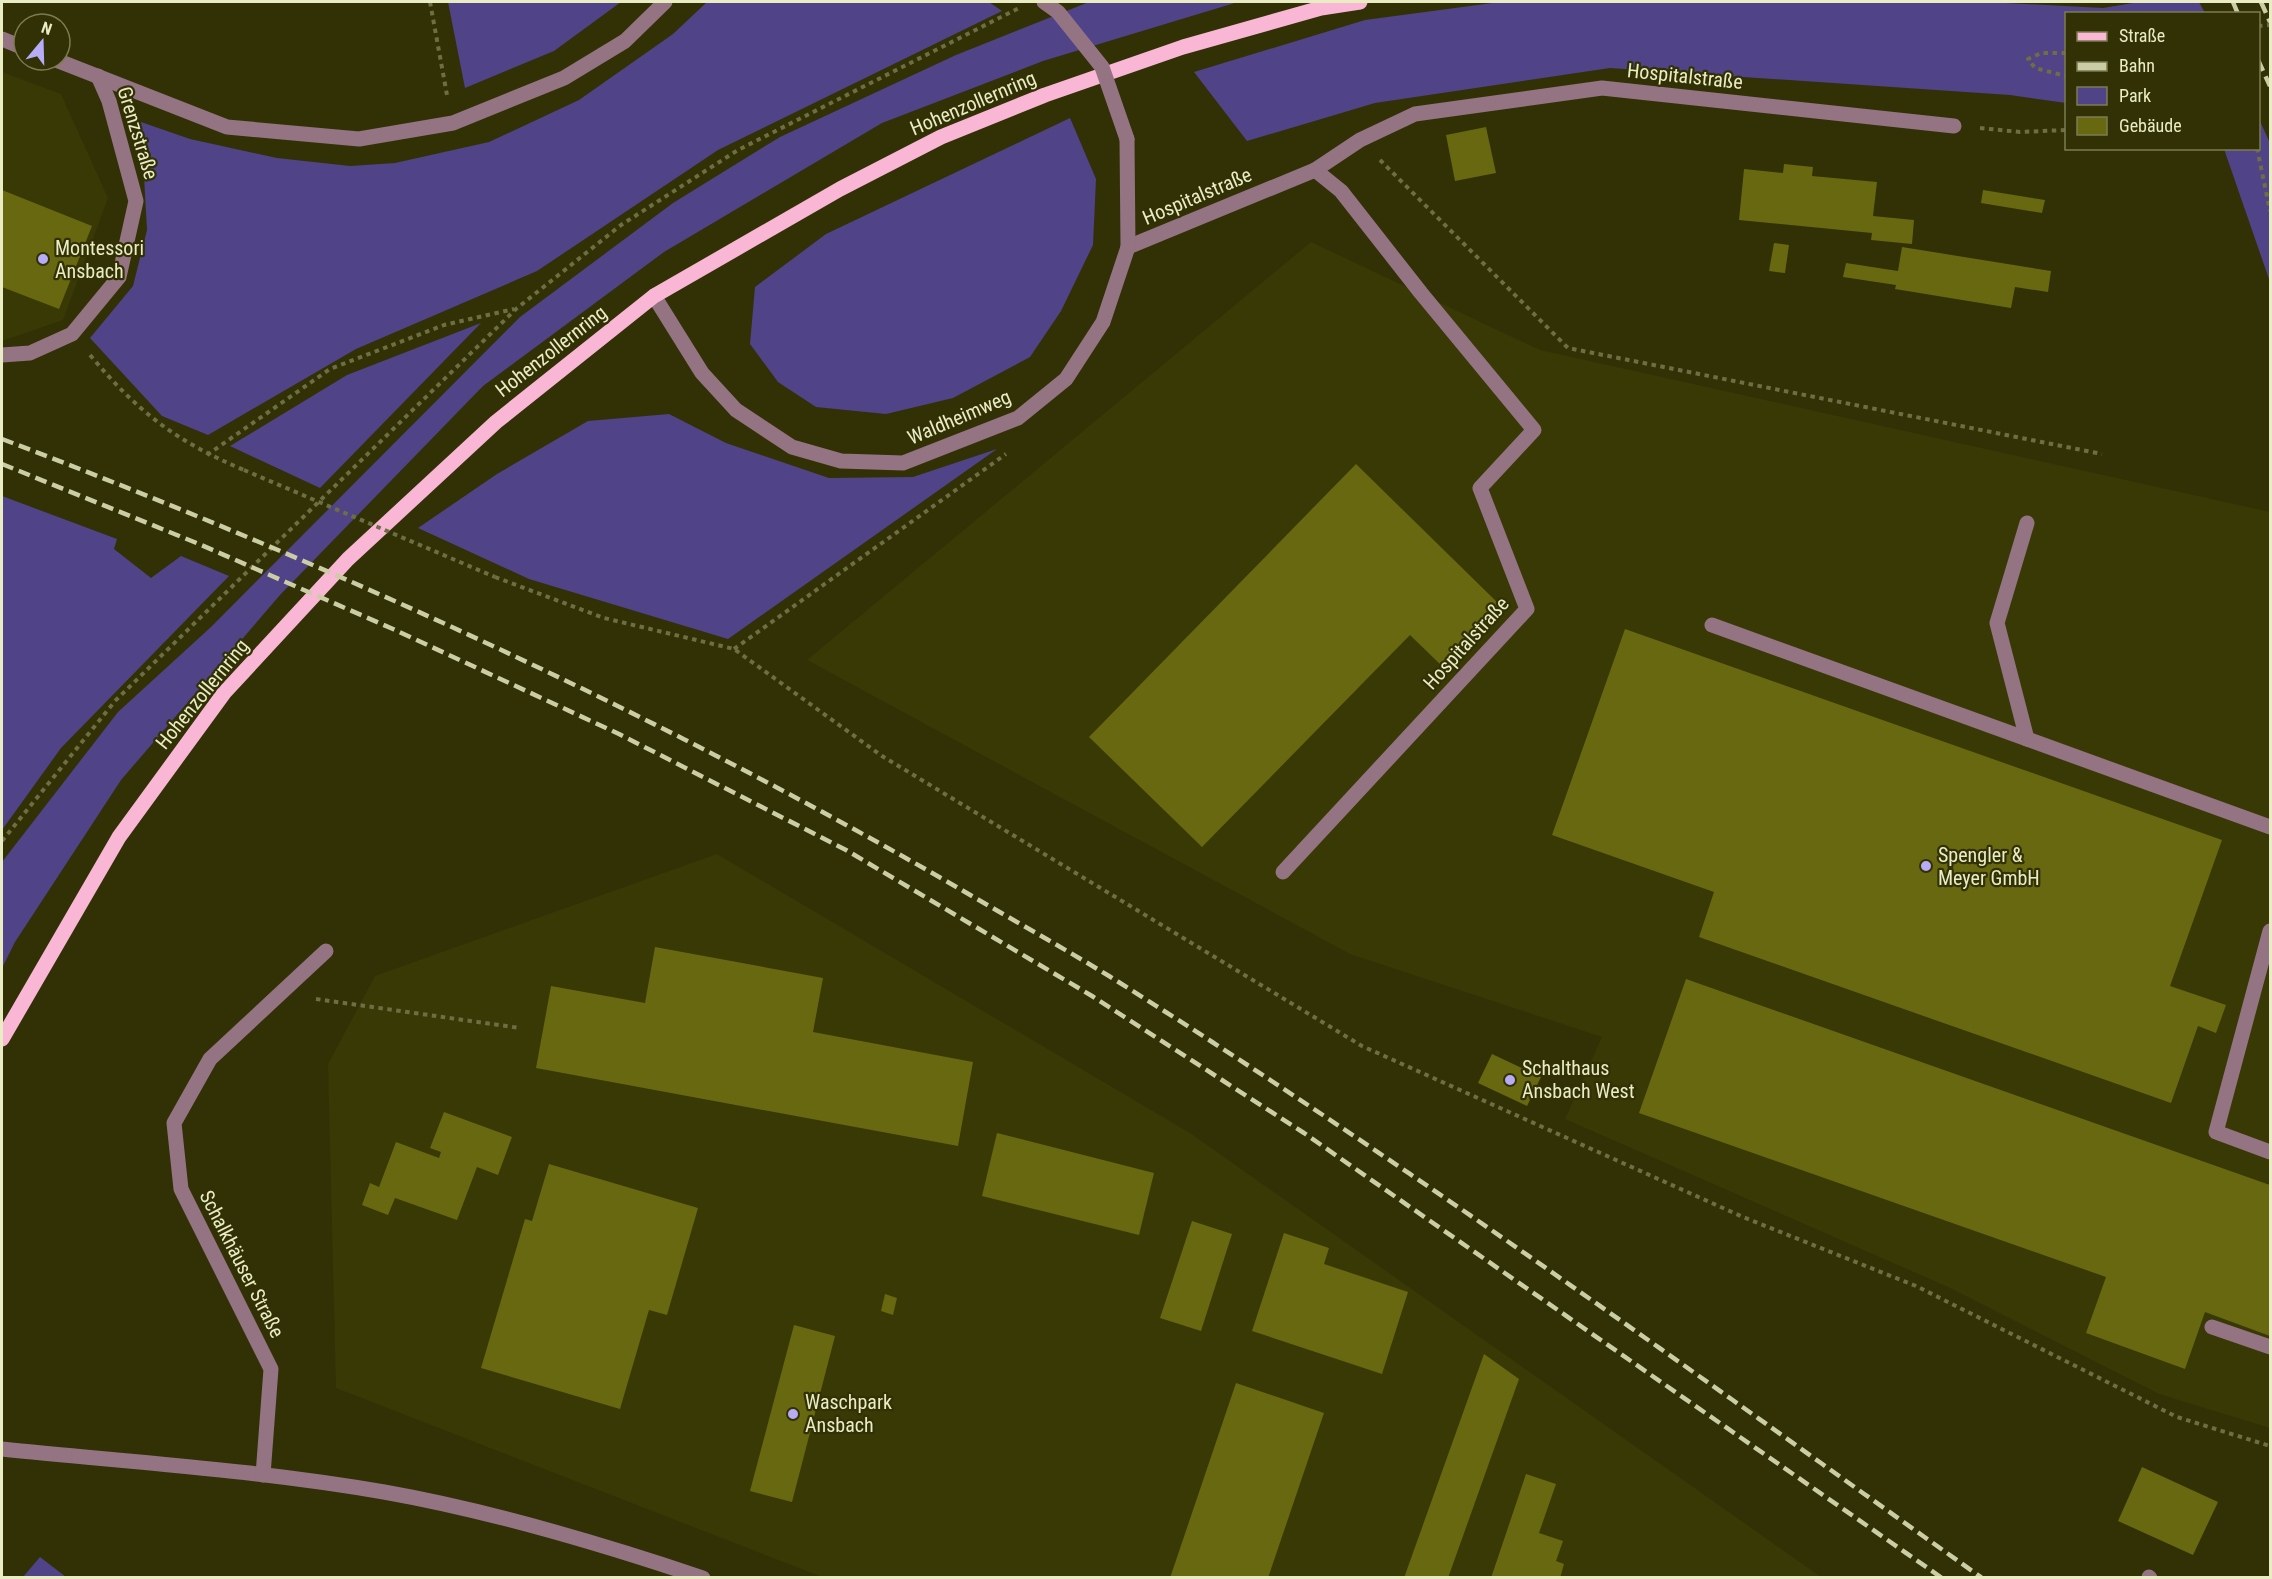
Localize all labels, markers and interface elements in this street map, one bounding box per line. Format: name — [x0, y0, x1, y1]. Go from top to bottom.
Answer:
north arrow — [12, 12, 72, 72]
legend — [2065, 12, 2260, 150]
text: N — [39, 18, 54, 39]
text: Straße — [2119, 25, 2165, 46]
text: Bahn — [2119, 55, 2155, 76]
street label: Hospitalstraße — [1626, 58, 1744, 94]
street label: Hohenzollernring — [906, 66, 1040, 140]
street label: Grenzstraße — [113, 84, 163, 182]
text: Park — [2119, 85, 2151, 106]
text: Gebäude — [2119, 115, 2182, 136]
street label: Hospitalstraße — [1139, 162, 1255, 230]
place label: Montessori Ansbach — [55, 236, 144, 283]
marker: Montessori Ansbach — [36, 252, 50, 266]
street label: Hohenzollernring — [491, 300, 611, 402]
street label: Waldheimweg — [904, 384, 1014, 450]
street label: Hospitalstraße — [1418, 592, 1514, 694]
street label: Hohenzollernring — [150, 634, 254, 754]
place label: Spengler & Meyer GmbH — [1938, 843, 2040, 890]
marker: Spengler & Meyer GmbH — [1919, 859, 1933, 873]
place label: Schalthaus Ansbach West — [1522, 1056, 1635, 1103]
marker: Schalthaus Ansbach West — [1503, 1073, 1517, 1087]
street label: Schalkhäuser Straße — [195, 1186, 289, 1342]
place label: Waschpark Ansbach — [805, 1390, 892, 1437]
marker: Waschpark Ansbach — [786, 1407, 800, 1421]

